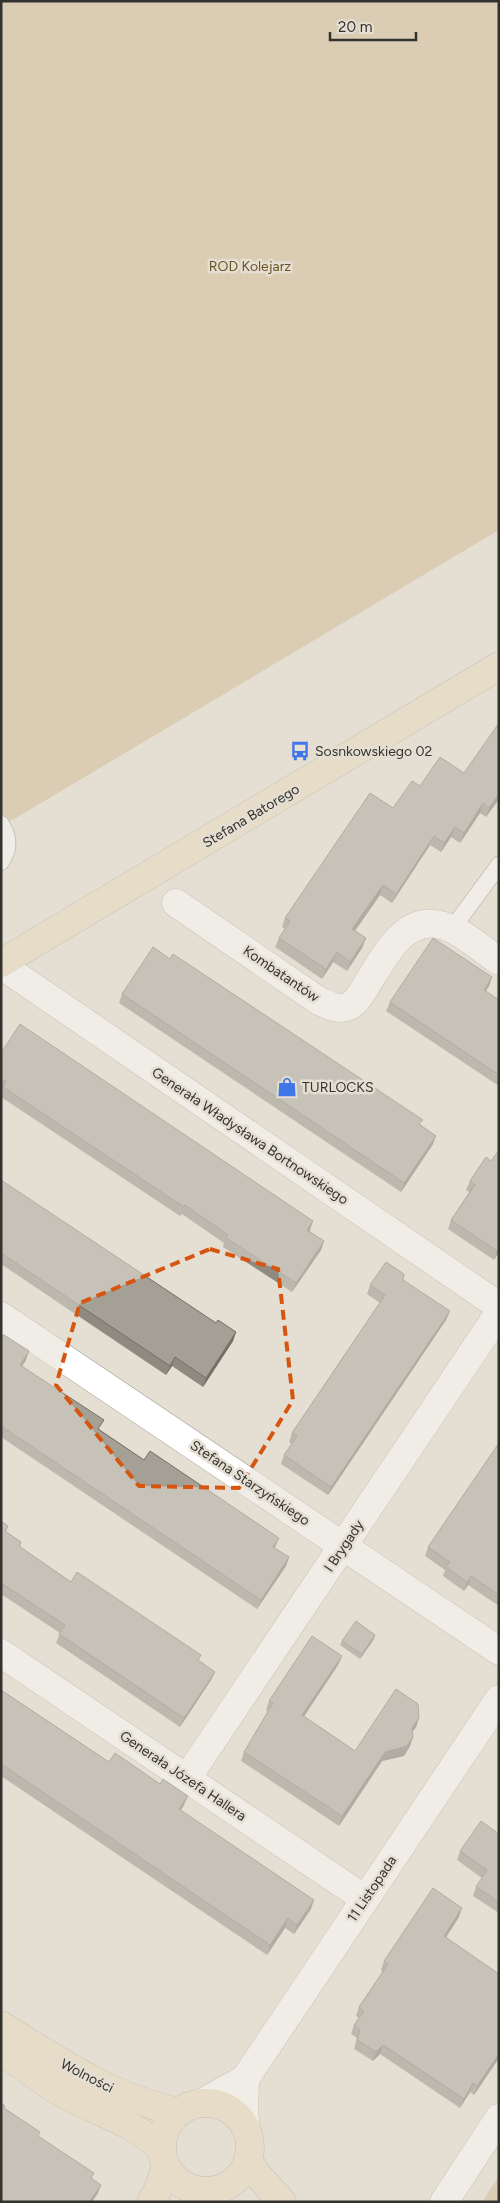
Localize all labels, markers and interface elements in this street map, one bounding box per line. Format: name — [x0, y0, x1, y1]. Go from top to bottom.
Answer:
scale bar — [330, 10, 416, 42]
text: 20 m — [338, 18, 372, 36]
park label: ROD Kolejarz — [209, 258, 291, 275]
bus stop icon: Sosnkowskiego 02 — [289, 740, 311, 762]
place label: Sosnkowskiego 02 — [315, 743, 432, 760]
street label: Stefana Batorego — [199, 780, 303, 852]
street label: Kombatantów — [240, 942, 322, 1006]
street label: Generała Władysława Bortnowskiego — [149, 1064, 351, 1208]
shop icon: TURLOCKS — [276, 1076, 298, 1098]
place label: TURLOCKS — [302, 1079, 374, 1096]
street label: Stefana Starzyńskiego — [187, 1437, 313, 1529]
street label: I Brygady — [321, 1516, 368, 1575]
street label: Generała Józefa Hallera — [116, 1727, 250, 1825]
street label: 11 Listopada — [344, 1853, 400, 1925]
street label: Wolności — [58, 2055, 116, 2097]

